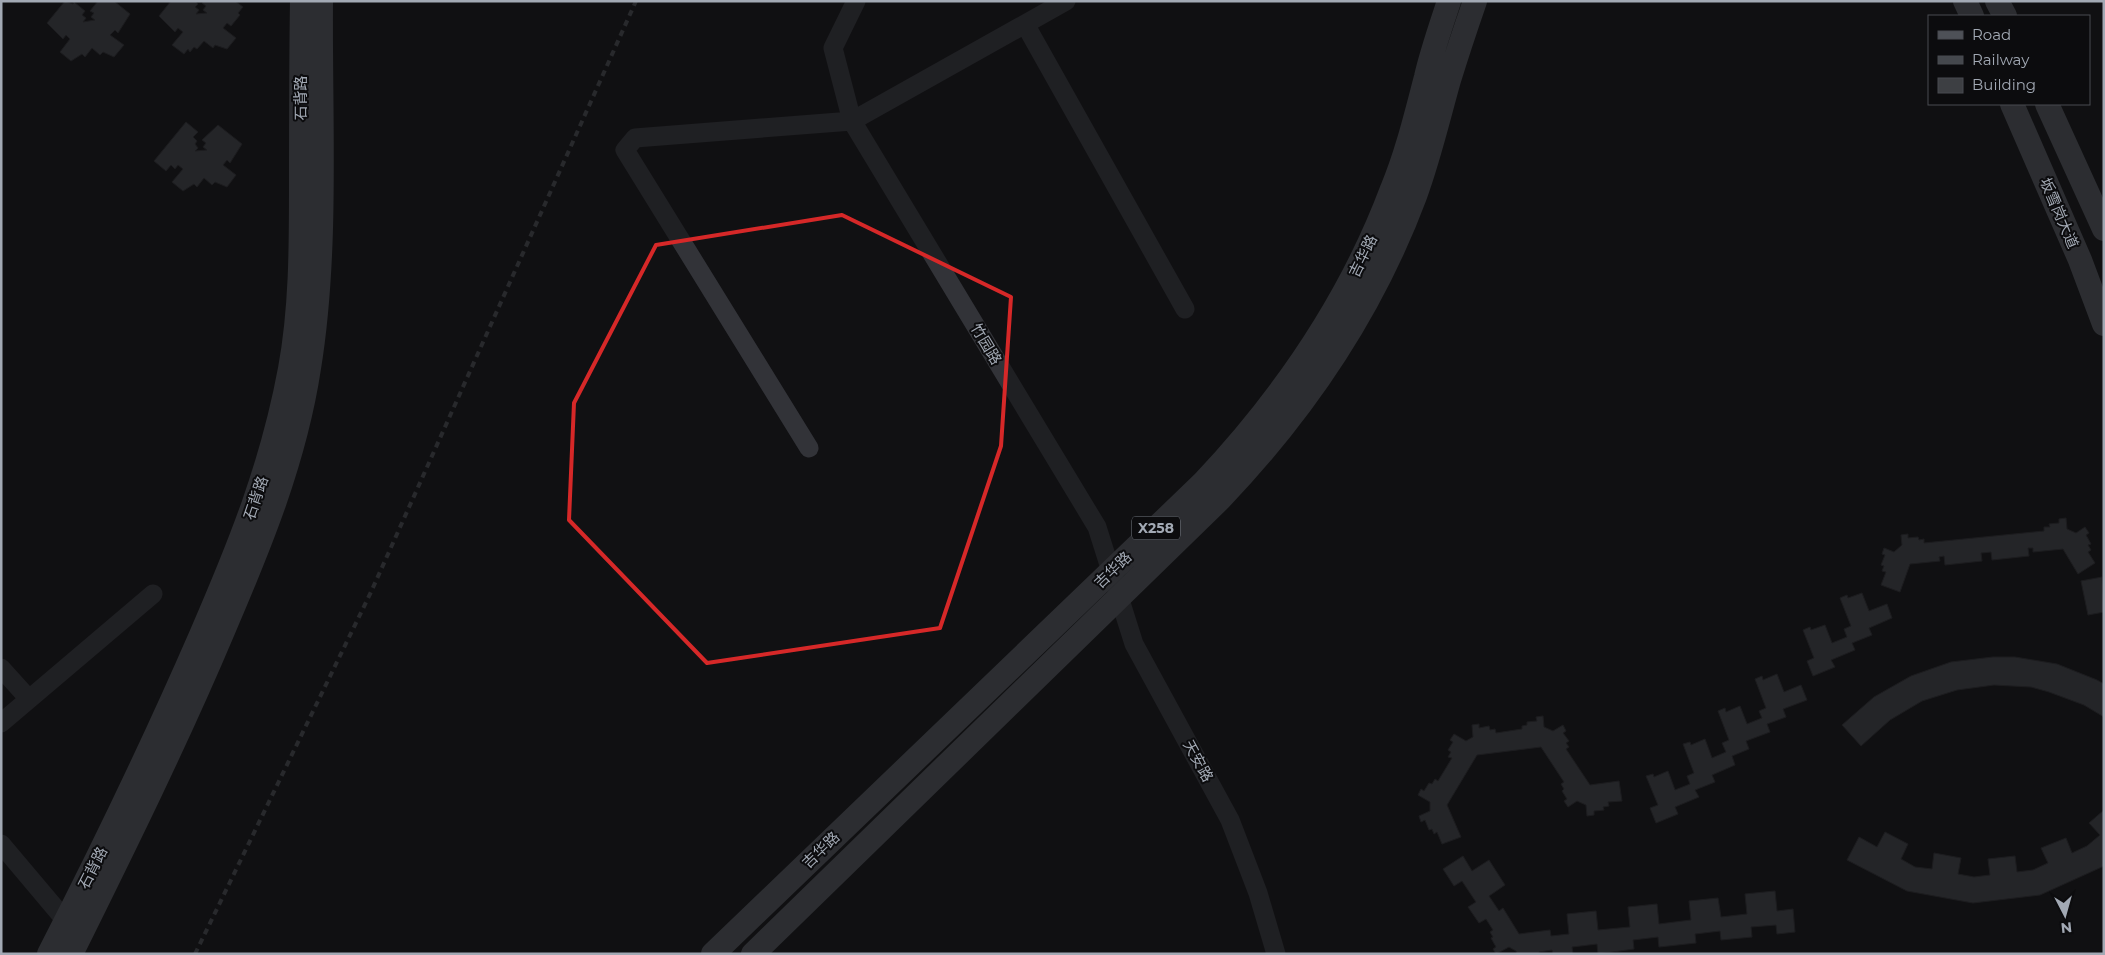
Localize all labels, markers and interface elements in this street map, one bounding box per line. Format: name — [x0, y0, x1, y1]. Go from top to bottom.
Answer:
legend — [1928, 15, 2090, 105]
text: Road — [1972, 25, 2011, 44]
text: Railway — [1972, 50, 2030, 69]
street label: 石背路 — [291, 75, 310, 121]
text: Building — [1972, 75, 2036, 94]
street label: 坂雪岗大道 — [2036, 175, 2083, 251]
street label: 吉华路 — [1344, 231, 1381, 280]
street label: 竹园路 — [967, 320, 1006, 368]
street label: 石背路 — [239, 473, 272, 522]
road number: X258 — [1132, 516, 1180, 540]
street label: 吉华路 — [1090, 547, 1135, 592]
street label: 天安路 — [1179, 736, 1218, 785]
street label: 吉华路 — [798, 827, 843, 872]
street label: 石背路 — [74, 843, 111, 892]
north arrow — [2040, 890, 2090, 940]
text: N — [2060, 918, 2073, 937]

